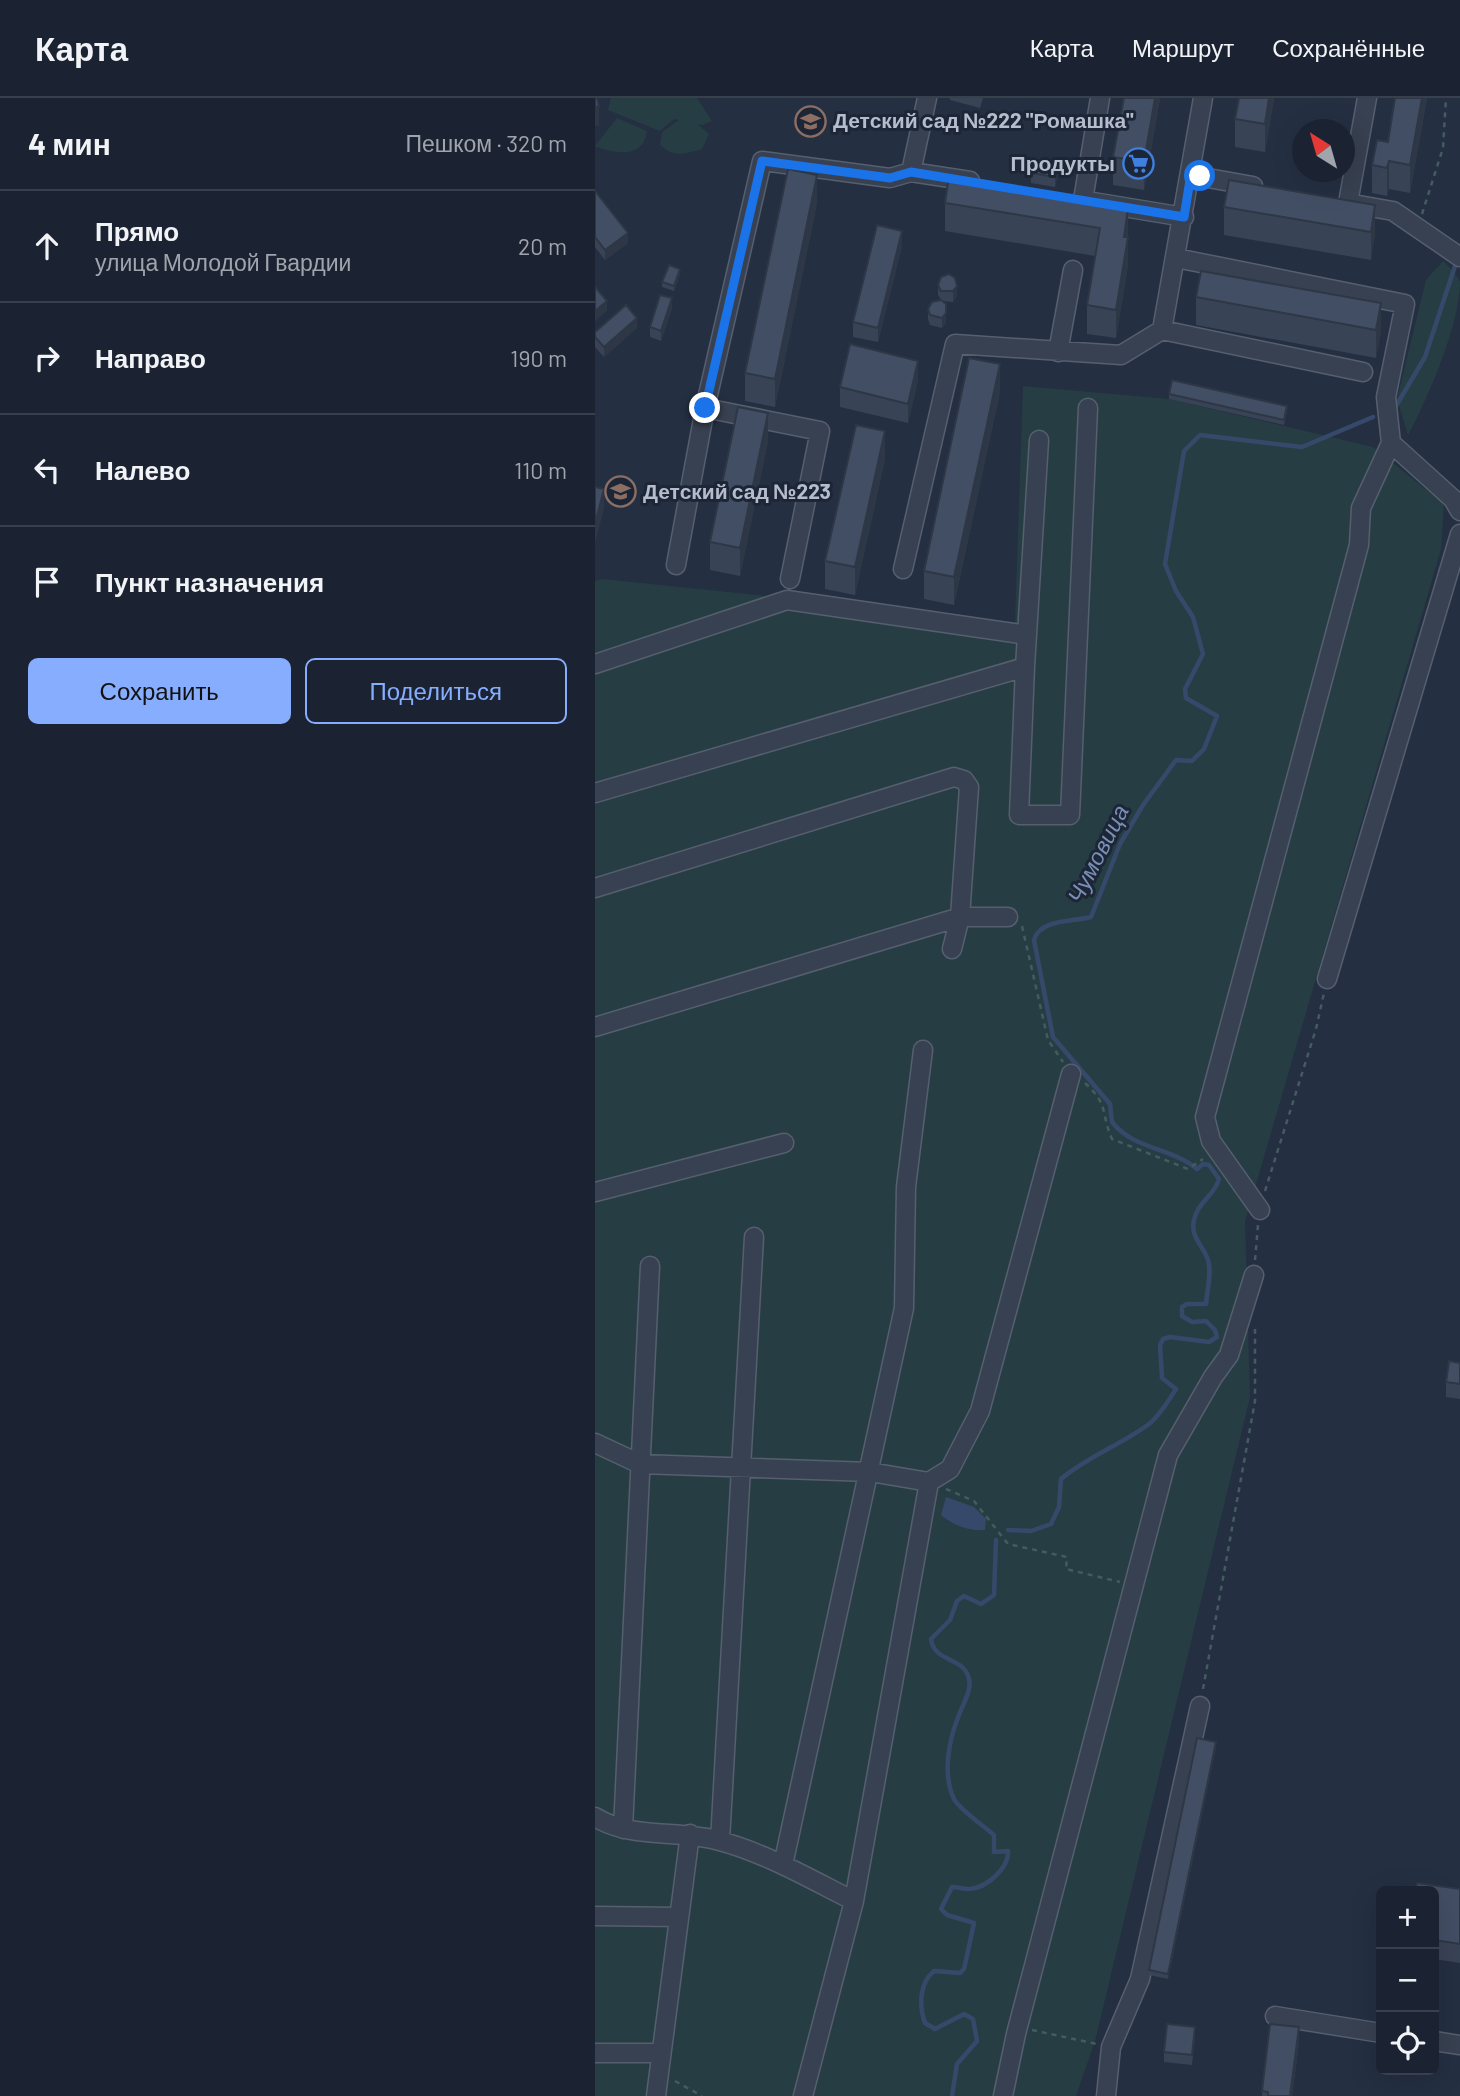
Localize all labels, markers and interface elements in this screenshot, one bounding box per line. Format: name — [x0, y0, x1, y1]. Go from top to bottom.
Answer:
text: Карта — [35, 28, 128, 68]
text: Карта — [1030, 33, 1094, 62]
text: Маршрут — [1132, 33, 1234, 62]
text: Сохранённые — [1272, 33, 1425, 62]
school or university icon: Детский сад №222 "Ромашка" — [793, 104, 827, 138]
place label: Детский сад №222 "Ромашка" — [833, 107, 1134, 132]
north arrow — [1292, 119, 1355, 182]
text: 4 мин — [28, 125, 111, 161]
text: Пешком · 320 m — [405, 129, 567, 157]
supermarket icon: Продукты — [1121, 147, 1155, 181]
place label: Продукты — [1011, 150, 1115, 175]
route start — [1184, 160, 1215, 191]
text: Прямо — [95, 215, 179, 246]
icon: ahead — [28, 227, 66, 265]
text: 20 m — [518, 232, 567, 260]
text: улица Молодой Гвардии — [95, 248, 351, 276]
icon: right — [28, 339, 66, 377]
text: Направо — [95, 342, 206, 373]
text: 190 m — [510, 344, 567, 372]
route end — [689, 392, 720, 423]
icon: left — [28, 451, 66, 489]
text: Налево — [95, 454, 190, 485]
text: 110 m — [514, 456, 567, 484]
school or university icon: Детский сад №223 — [603, 475, 637, 509]
place label: Детский сад №223 — [643, 478, 831, 503]
icon: arrive — [28, 563, 66, 601]
text: Пункт назначения — [95, 566, 324, 597]
button: Сохранить — [28, 658, 291, 724]
button: Поделиться — [305, 658, 567, 724]
water label: Чумовица — [1060, 800, 1134, 907]
map controls — [1376, 1886, 1439, 2075]
button: + — [1376, 1886, 1439, 1949]
button: − — [1376, 1949, 1439, 2012]
button: locate — [1376, 2012, 1439, 2075]

